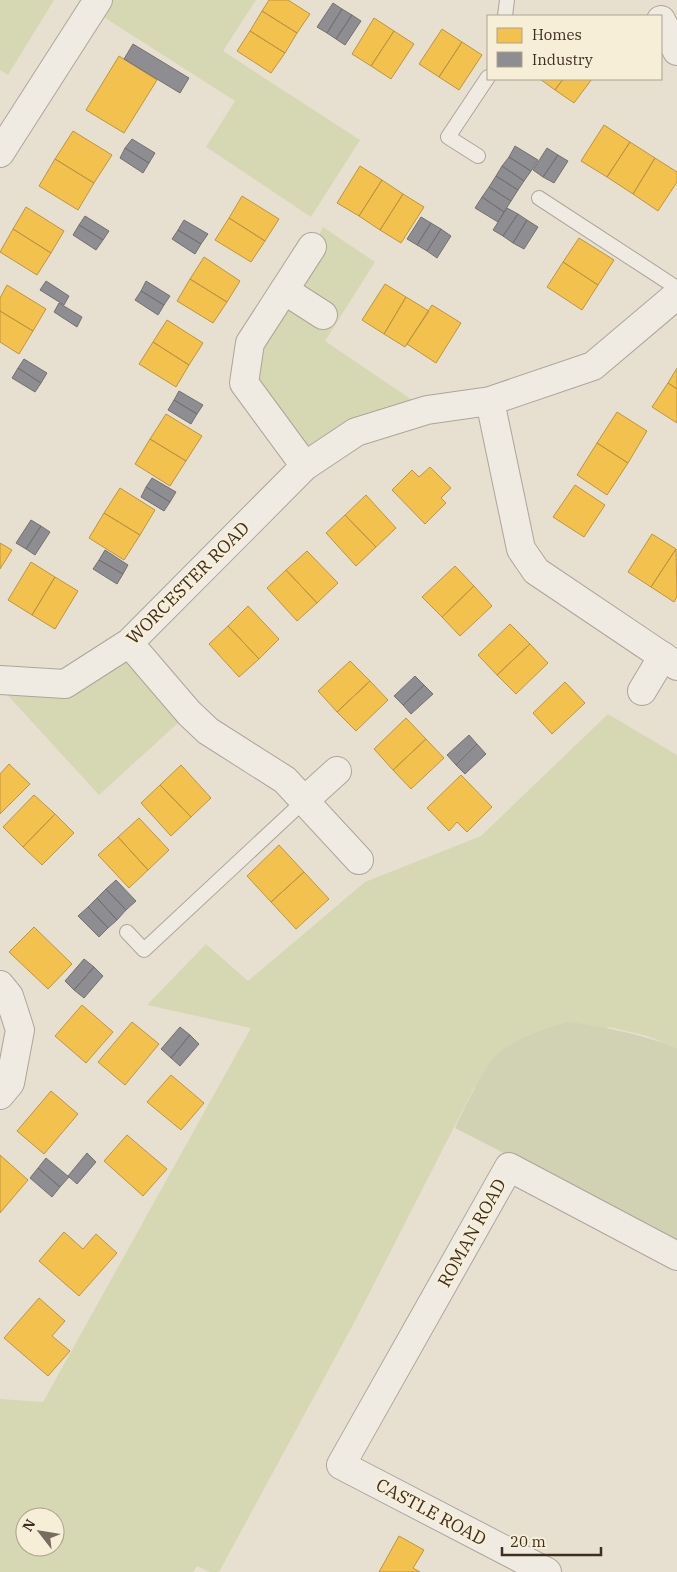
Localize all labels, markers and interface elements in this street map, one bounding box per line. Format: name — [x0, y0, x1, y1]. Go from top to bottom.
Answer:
legend — [487, 15, 662, 80]
text: Homes — [532, 25, 582, 44]
text: Industry — [532, 50, 593, 69]
street label: WORCESTER ROAD — [121, 516, 254, 649]
street label: ROMAN ROAD — [432, 1175, 511, 1291]
street label: CASTLE ROAD — [372, 1473, 490, 1550]
north arrow — [15, 1507, 65, 1557]
text: N — [18, 1516, 39, 1535]
scale bar — [502, 1524, 601, 1556]
text: 20 m — [510, 1532, 546, 1551]

